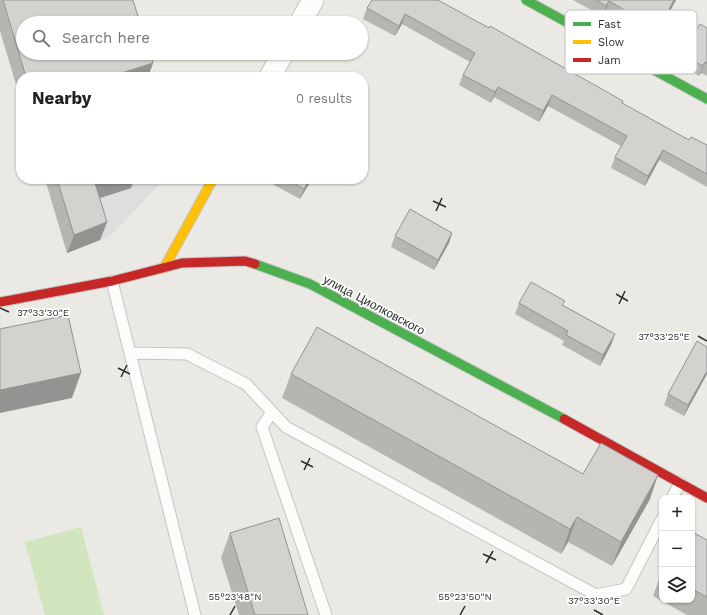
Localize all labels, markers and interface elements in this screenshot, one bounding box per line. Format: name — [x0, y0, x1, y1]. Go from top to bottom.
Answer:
legend — [565, 10, 697, 74]
search box — [16, 16, 368, 60]
text: Fast — [598, 18, 621, 31]
icon: search — [30, 27, 52, 49]
text: Search here — [62, 29, 150, 47]
text: Slow — [598, 36, 624, 49]
text: Jam — [598, 54, 621, 67]
text: Nearby — [32, 88, 91, 108]
text: 0 results — [296, 91, 352, 106]
street label: улица Циолковского — [321, 272, 428, 338]
text: 37°33'30"E — [17, 307, 69, 318]
text: 37°33'25"E — [638, 331, 690, 342]
map controls — [659, 495, 695, 603]
button: + — [659, 495, 695, 531]
button: − — [659, 531, 695, 567]
button: layers — [659, 567, 695, 603]
text: 55°23'48"N — [209, 591, 261, 602]
text: 55°23'50"N — [438, 591, 492, 602]
text: 37°33'30"E — [568, 595, 620, 606]

